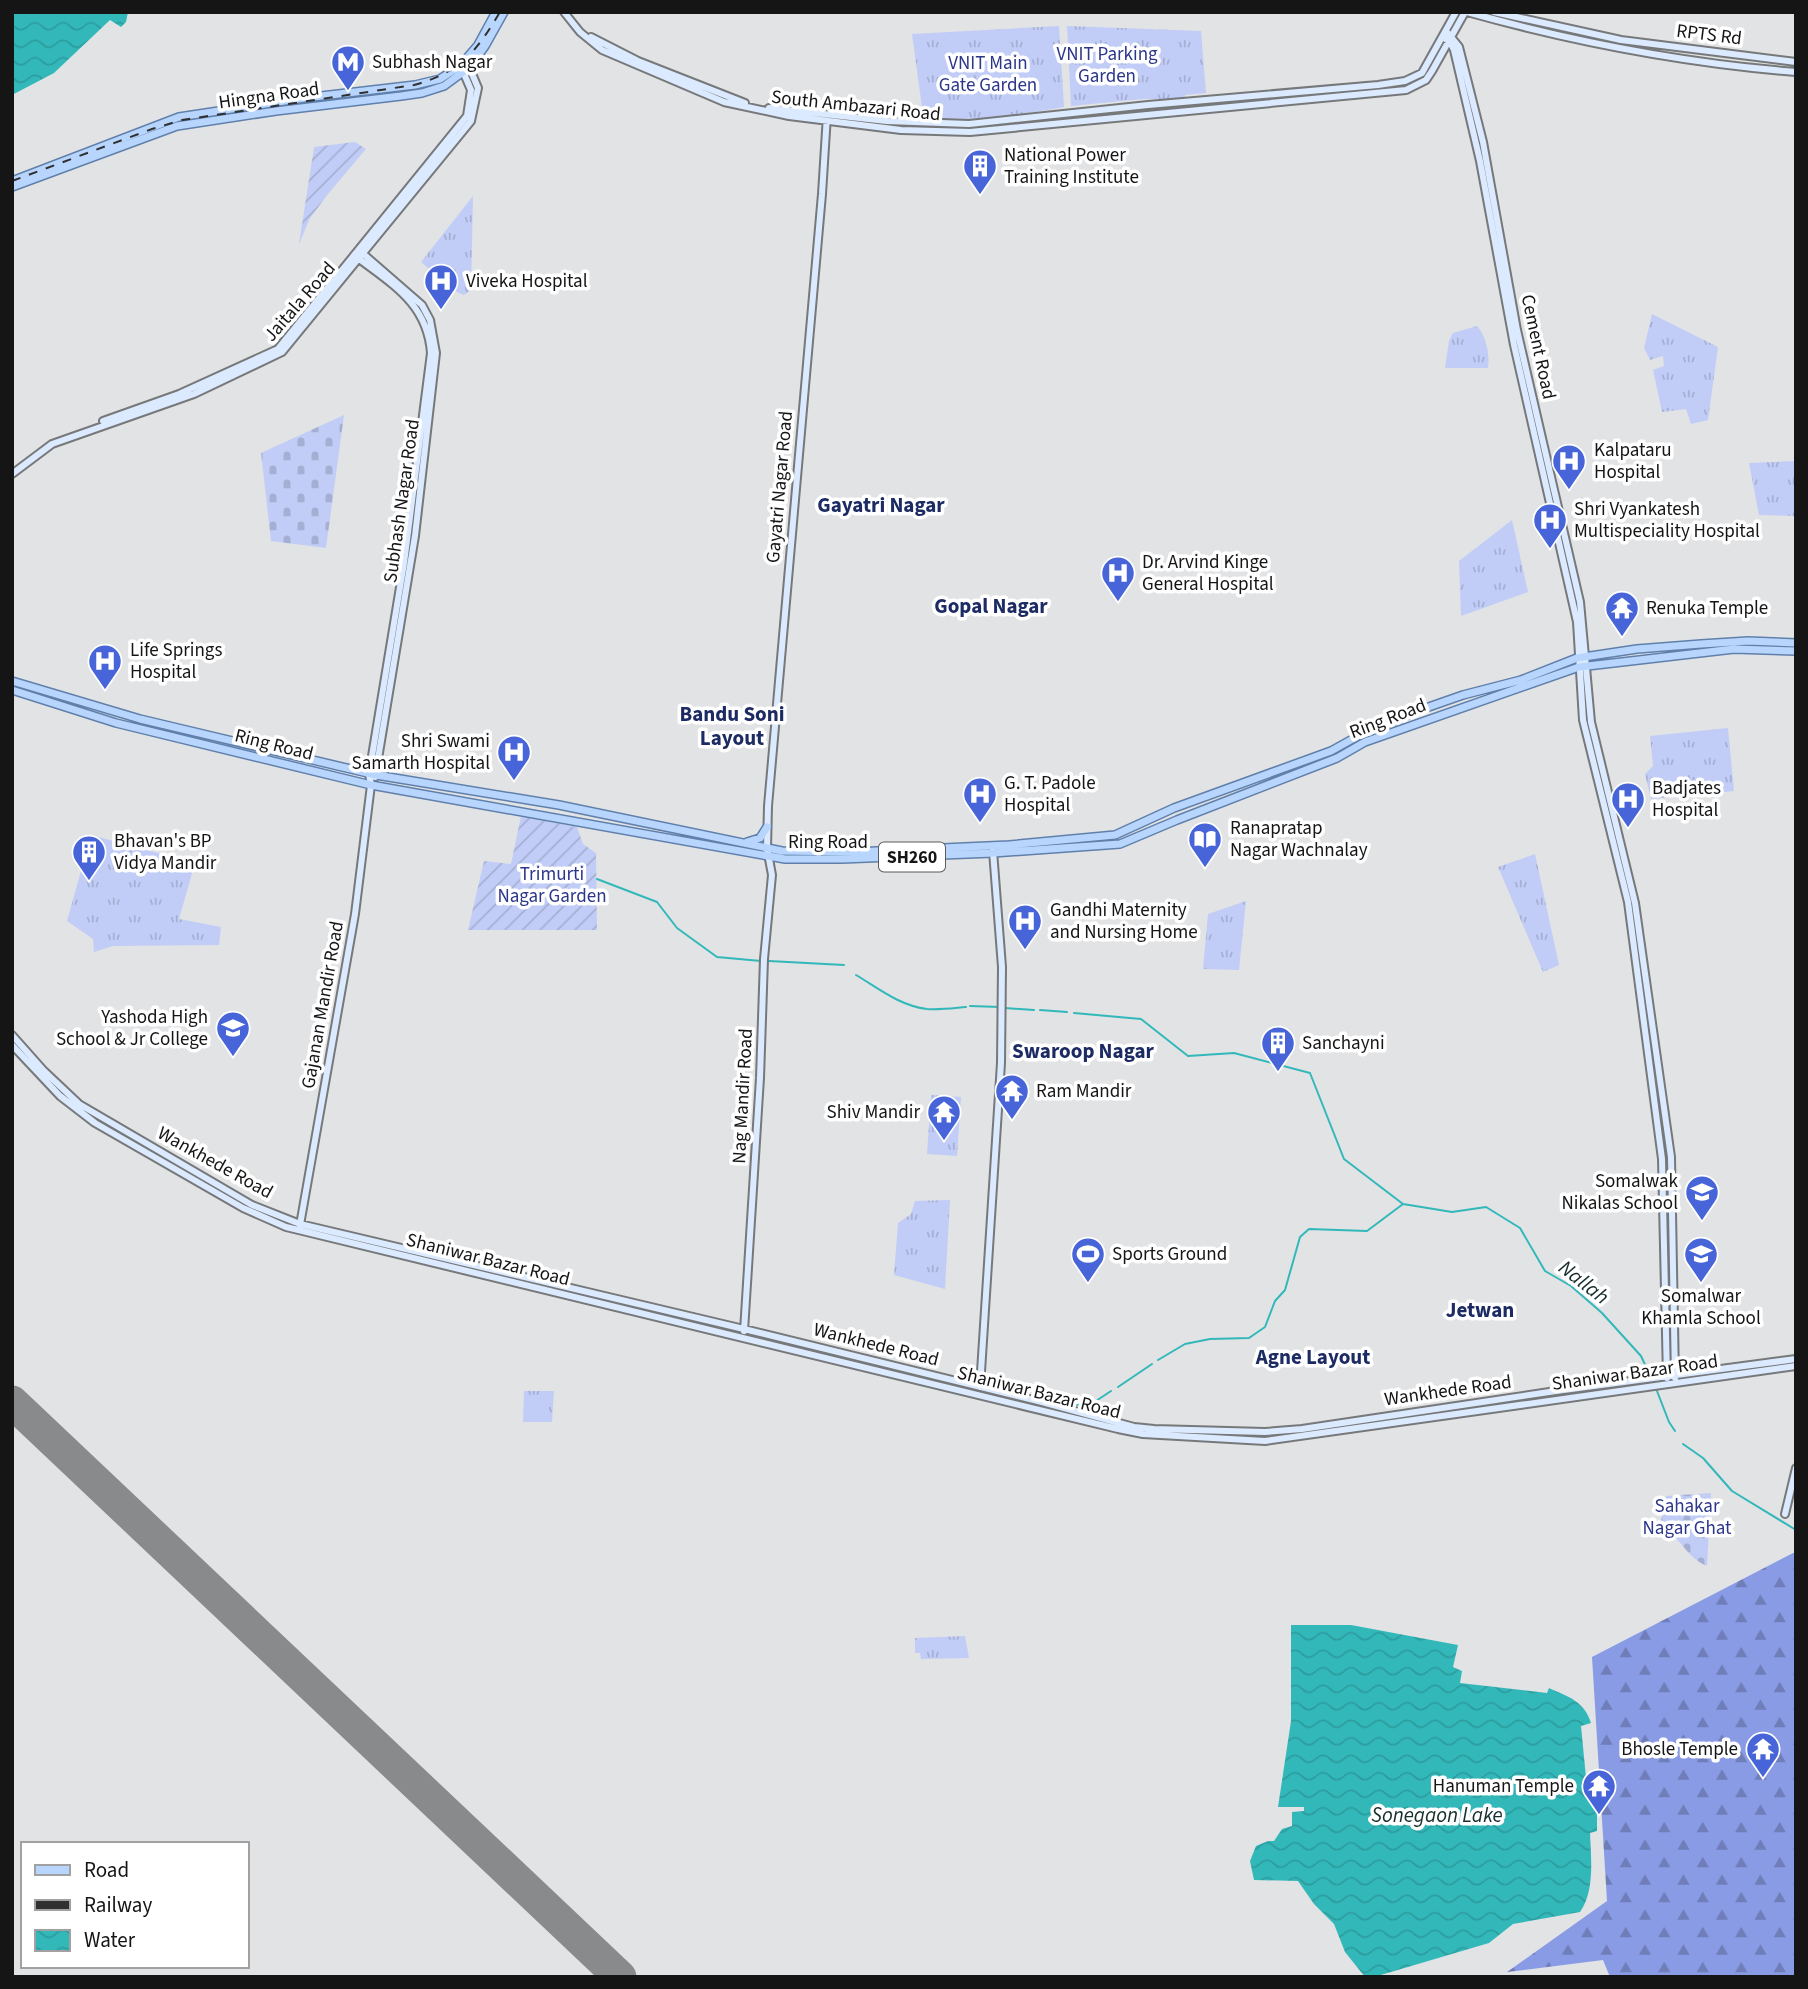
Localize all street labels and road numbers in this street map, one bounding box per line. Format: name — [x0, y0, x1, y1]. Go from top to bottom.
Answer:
street label: RPTS Rd — [1675, 18, 1743, 52]
street label: Hingna Road — [217, 76, 321, 116]
street label: South Ambazari Road — [770, 84, 942, 128]
street label: Jaitala Road — [258, 256, 342, 348]
street label: Cement Road — [1514, 292, 1562, 402]
street label: Gayatri Nagar Road — [760, 410, 800, 564]
street label: Subhash Nagar Road — [377, 417, 427, 585]
street label: Ring Road — [1346, 692, 1430, 746]
street label: Ring Road — [232, 722, 316, 768]
street label: Ring Road — [788, 829, 868, 856]
road number: SH260 — [879, 842, 945, 872]
street label: Gajanan Mandir Road — [295, 919, 351, 1091]
street label: Nag Mandir Road — [726, 1028, 760, 1164]
street label: Wankhede Road — [152, 1120, 278, 1206]
street label: Shaniwar Bazar Road — [403, 1227, 573, 1293]
street label: Wankhede Road — [810, 1316, 942, 1374]
street label: Shaniwar Bazar Road — [1550, 1348, 1720, 1398]
street label: Shaniwar Bazar Road — [954, 1360, 1124, 1426]
street label: Wankhede Road — [1383, 1369, 1513, 1413]

